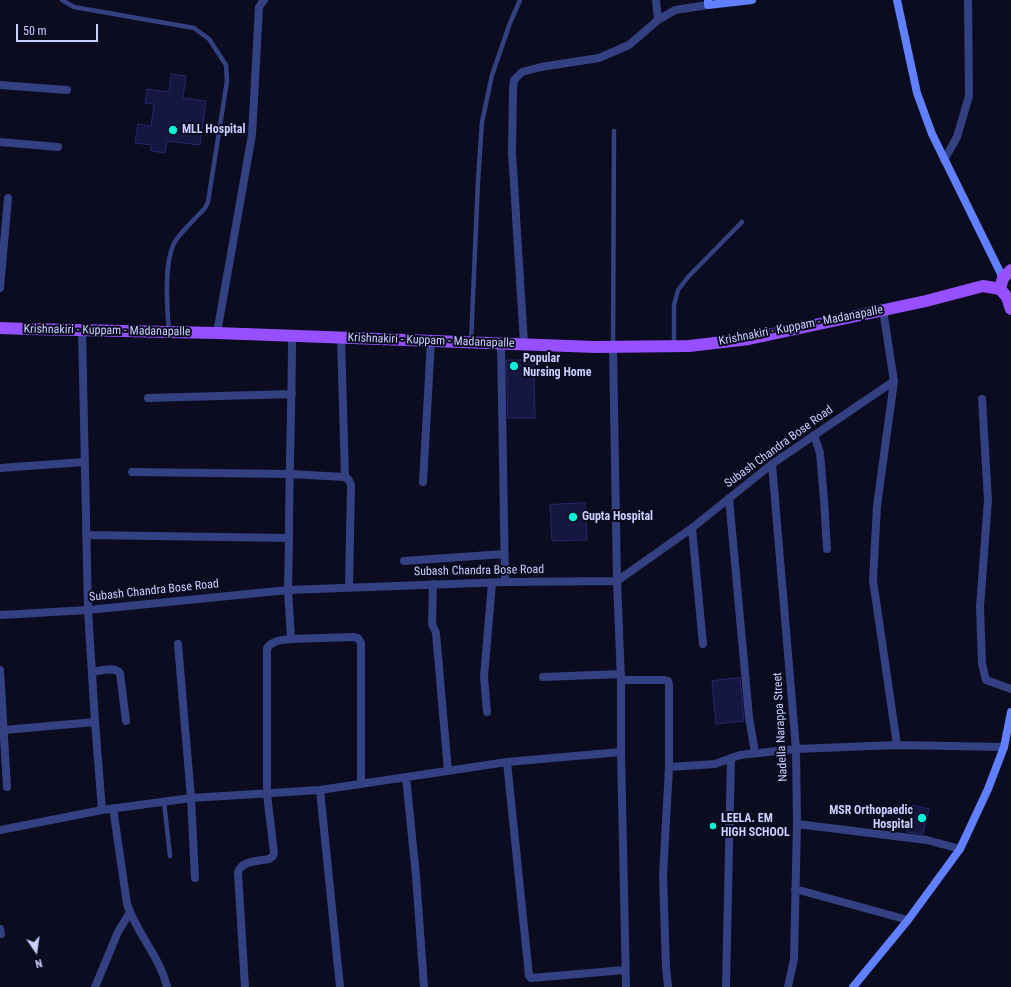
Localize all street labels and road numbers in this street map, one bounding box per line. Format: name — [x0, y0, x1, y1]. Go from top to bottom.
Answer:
street label: Krishnakiri - Kuppam - Madanapalle — [718, 303, 884, 349]
street label: Krishnakiri - Kuppam - Madanapalle — [23, 322, 191, 340]
street label: Krishnakiri - Kuppam - Madanapalle — [347, 331, 515, 351]
street label: Subash Chandra Bose Road — [722, 403, 836, 491]
street label: Subash Chandra Bose Road — [414, 563, 544, 579]
street label: Subash Chandra Bose Road — [88, 577, 220, 605]
street label: Nadella Narappa Street — [771, 672, 791, 782]

